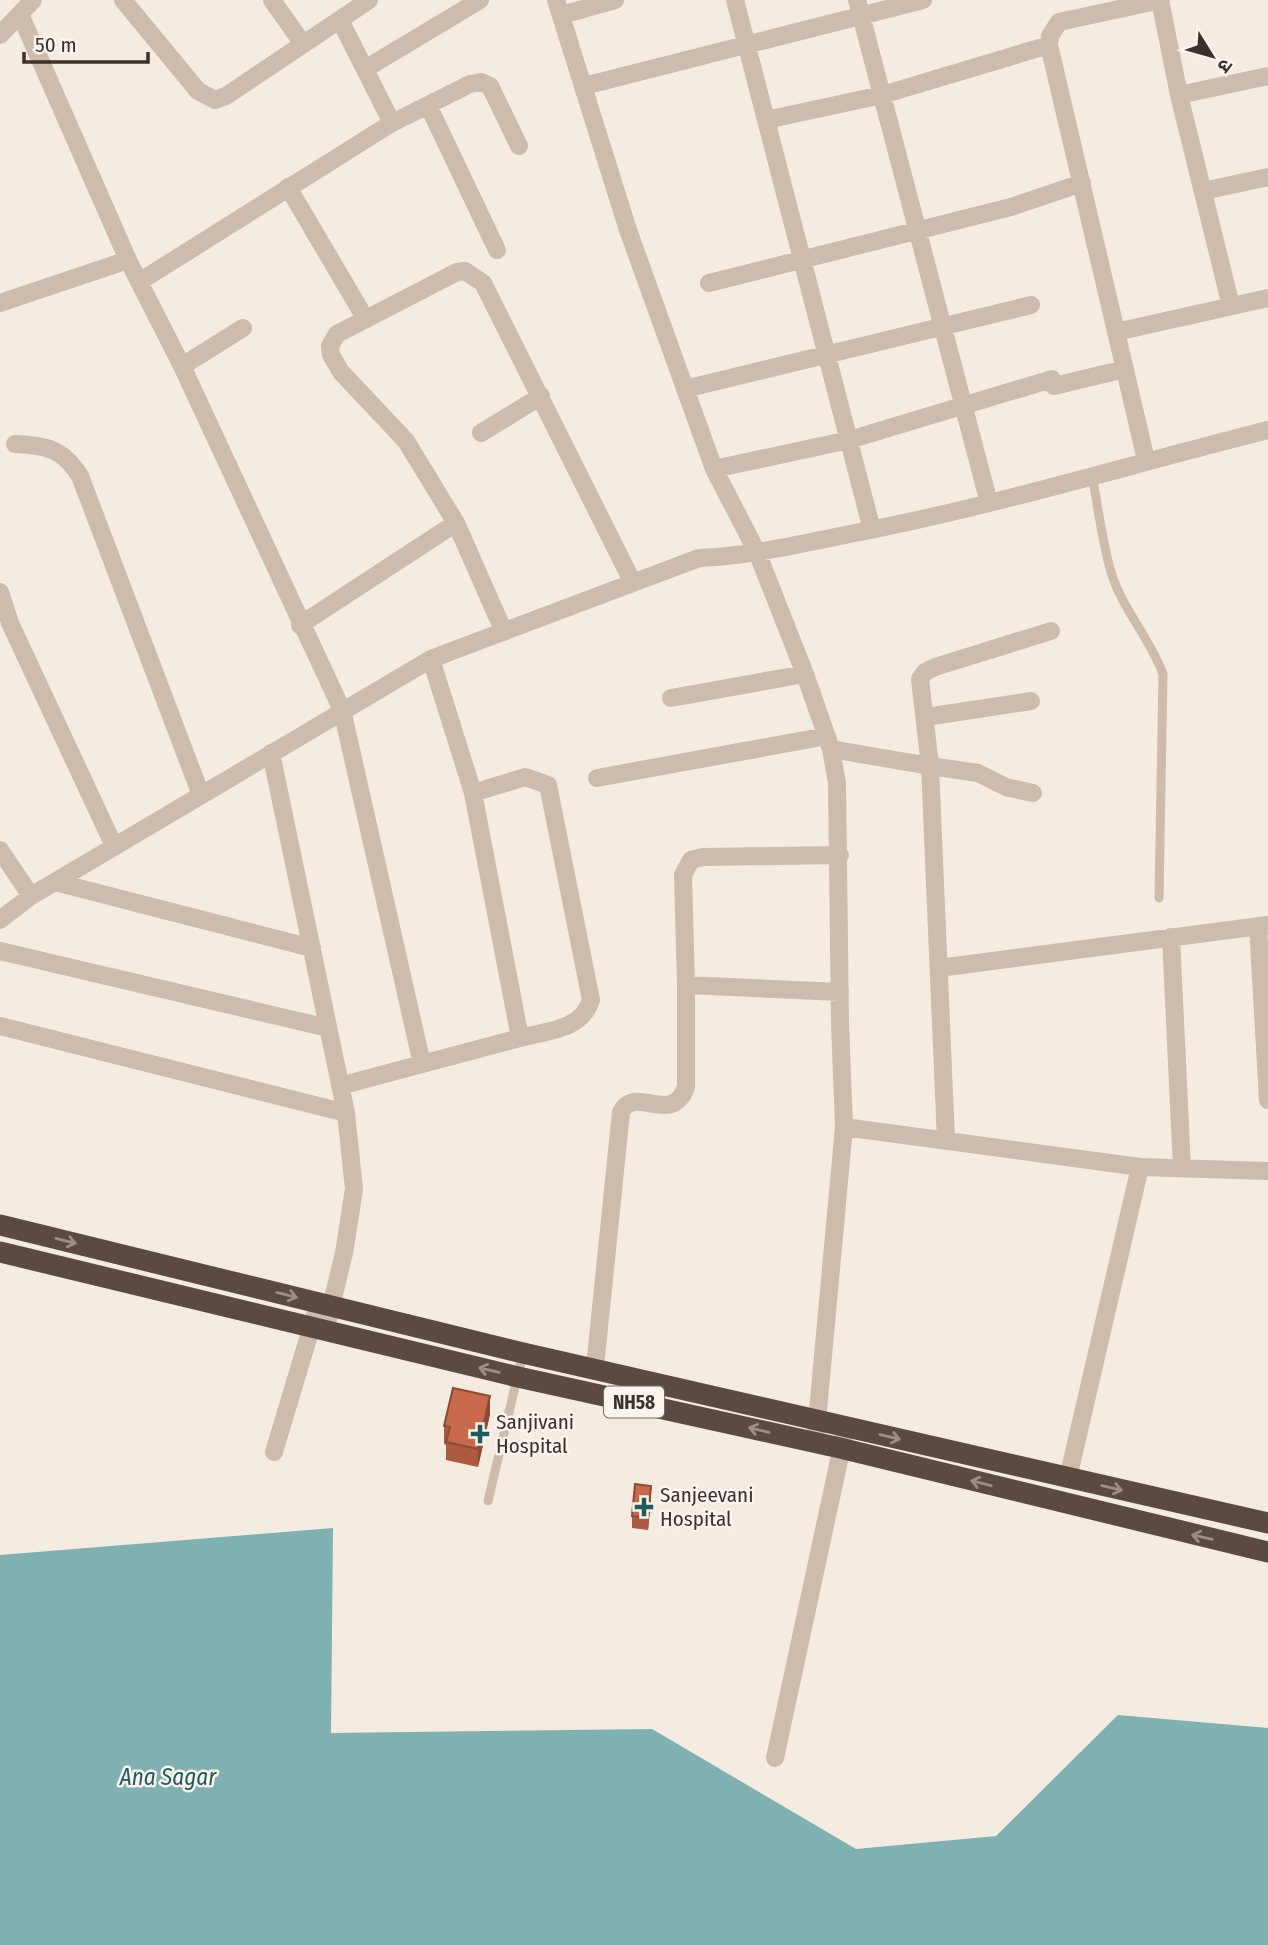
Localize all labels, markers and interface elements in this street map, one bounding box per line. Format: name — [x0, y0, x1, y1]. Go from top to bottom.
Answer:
scale bar — [24, 21, 149, 65]
north arrow — [1177, 21, 1247, 91]
text: 50 m — [35, 32, 77, 58]
text: उ — [1212, 55, 1238, 78]
one-way arrow — [54, 1235, 77, 1248]
one-way arrow — [275, 1289, 298, 1302]
one-way arrow — [478, 1363, 501, 1376]
road number: NH58 — [604, 1386, 664, 1418]
place label: Sanjivani Hospital — [496, 1409, 574, 1459]
one-way arrow — [748, 1423, 771, 1436]
marker: Sanjivani Hospital — [470, 1424, 490, 1444]
one-way arrow — [878, 1430, 901, 1444]
one-way arrow — [970, 1476, 992, 1489]
one-way arrow — [1100, 1481, 1123, 1495]
place label: Sanjeevani Hospital — [660, 1482, 753, 1532]
marker: Sanjeevani Hospital — [634, 1497, 654, 1517]
one-way arrow — [1191, 1529, 1214, 1543]
water label: Ana Sagar — [119, 1763, 217, 1791]

